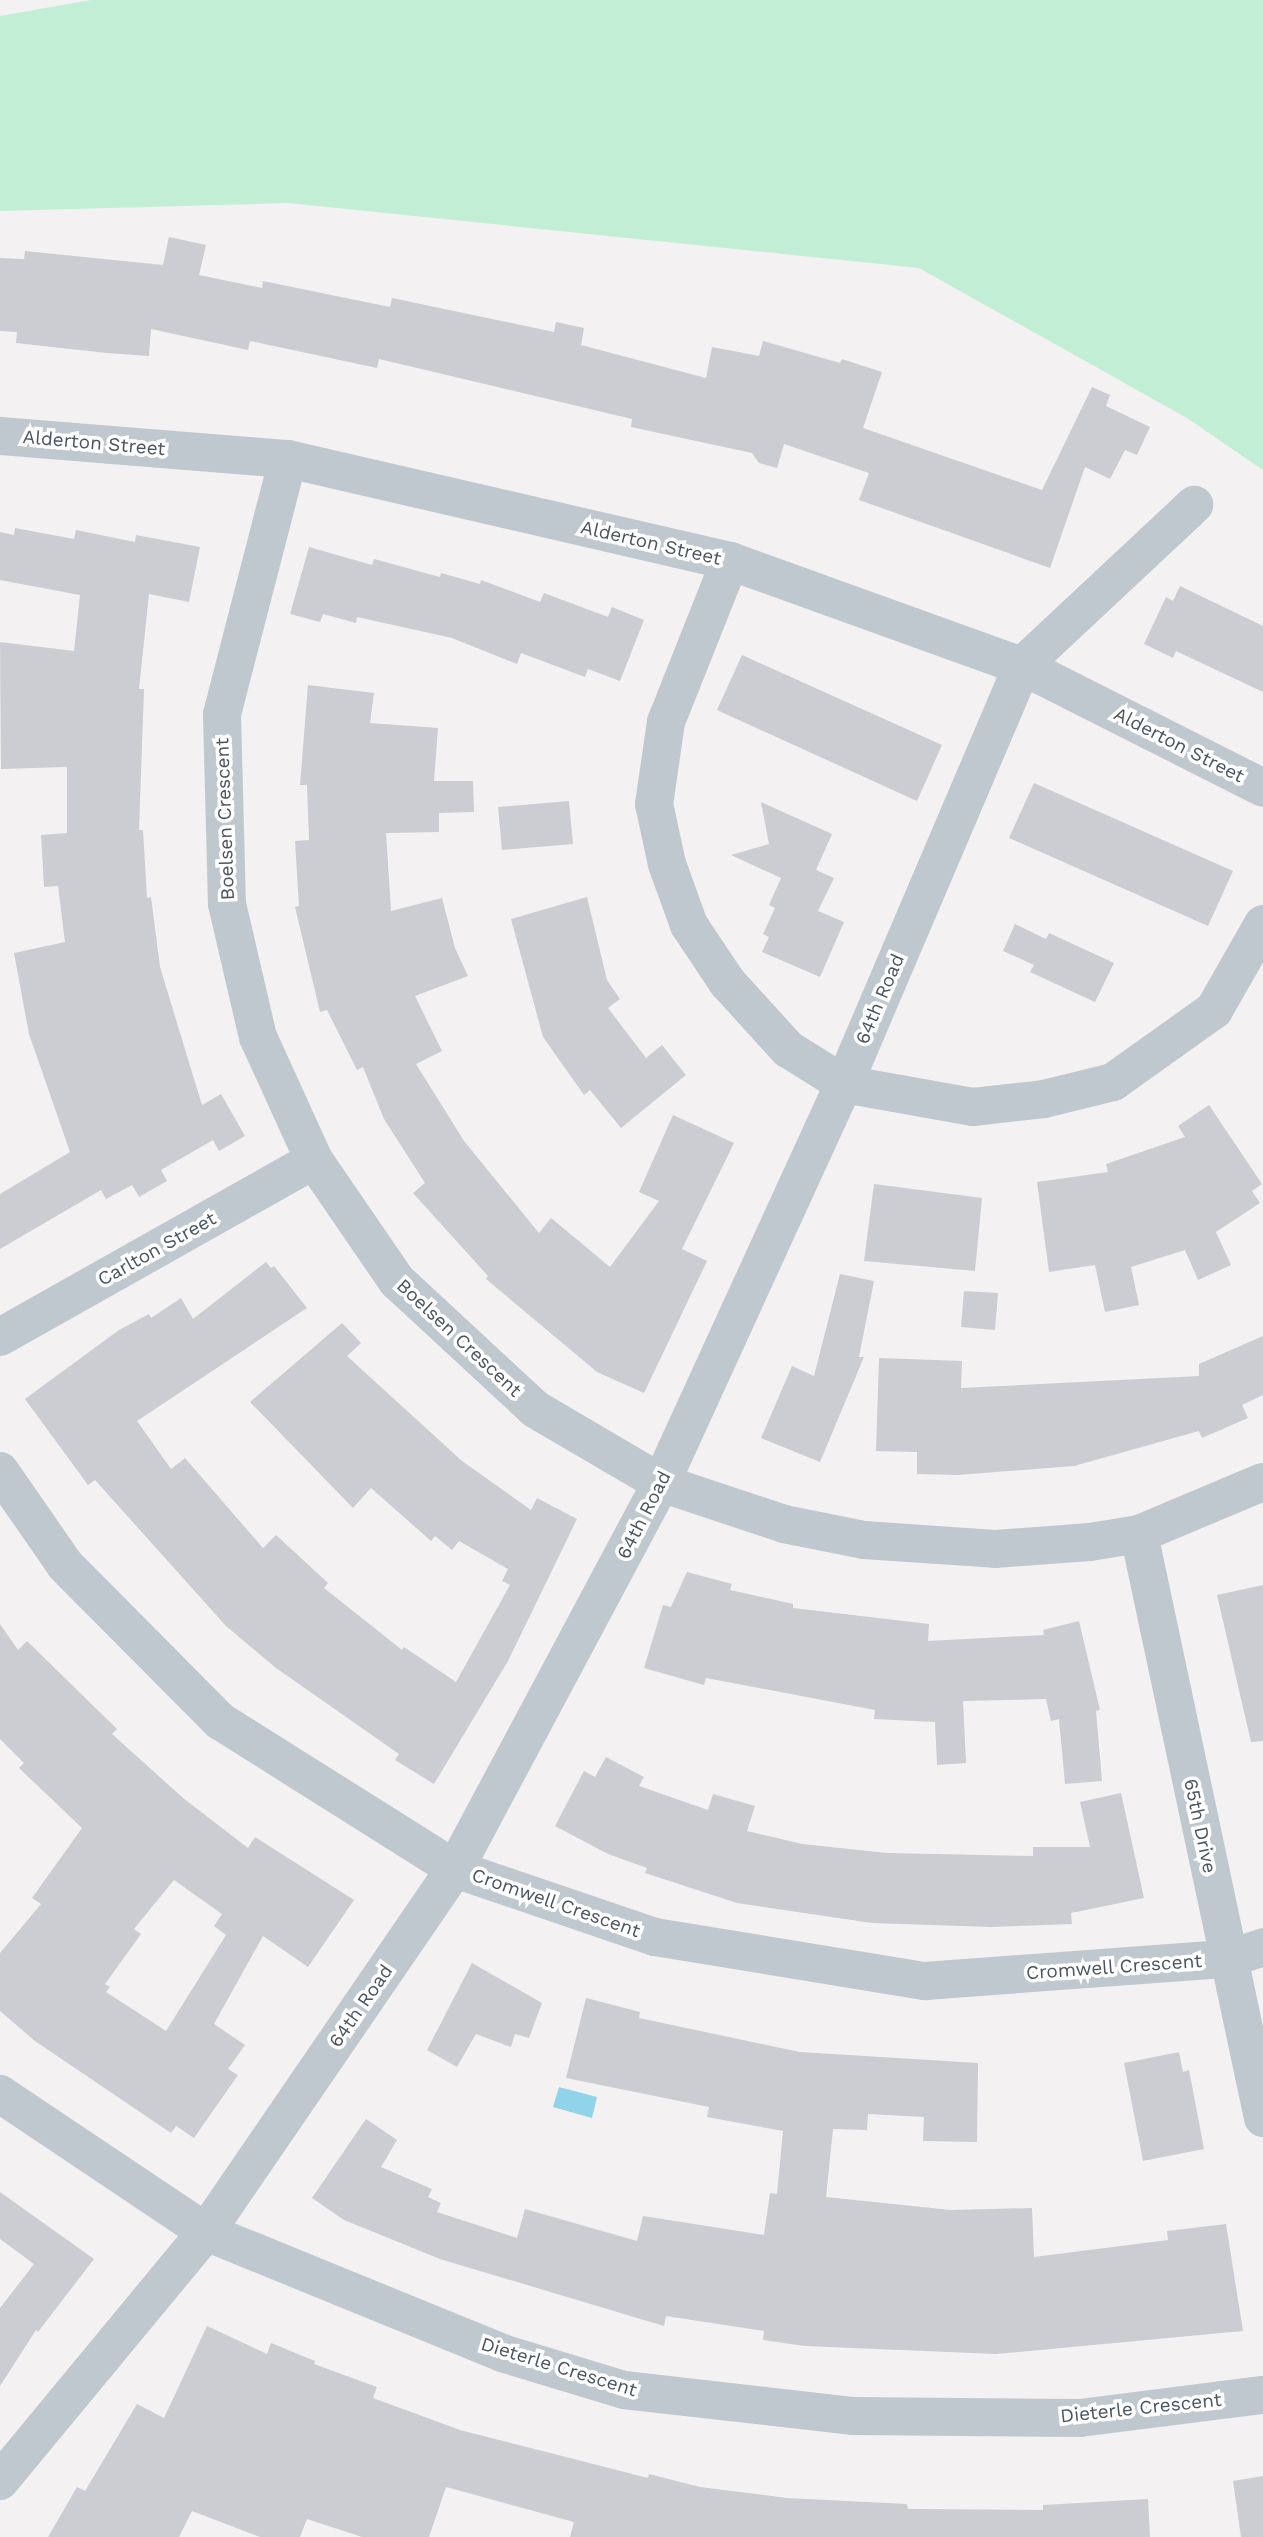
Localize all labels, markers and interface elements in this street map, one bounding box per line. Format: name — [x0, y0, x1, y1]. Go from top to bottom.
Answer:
street label: Alderton Street — [22, 425, 166, 461]
street label: Alderton Street — [579, 516, 723, 570]
street label: Alderton Street — [1110, 702, 1248, 788]
street label: Boelsen Crescent — [211, 737, 239, 901]
street label: 64th Road — [851, 950, 909, 1048]
street label: Carlton Street — [94, 1207, 220, 1291]
street label: Boelsen Crescent — [392, 1274, 526, 1402]
street label: 64th Road — [612, 1467, 676, 1563]
street label: 65th Drive — [1179, 1777, 1221, 1875]
street label: Cromwell Crescent — [469, 1863, 643, 1943]
street label: Cromwell Crescent — [1025, 1949, 1203, 1985]
street label: 64th Road — [324, 1960, 398, 2052]
street label: Dieterle Crescent — [478, 2332, 640, 2402]
street label: Dieterle Crescent — [1059, 2388, 1223, 2428]

